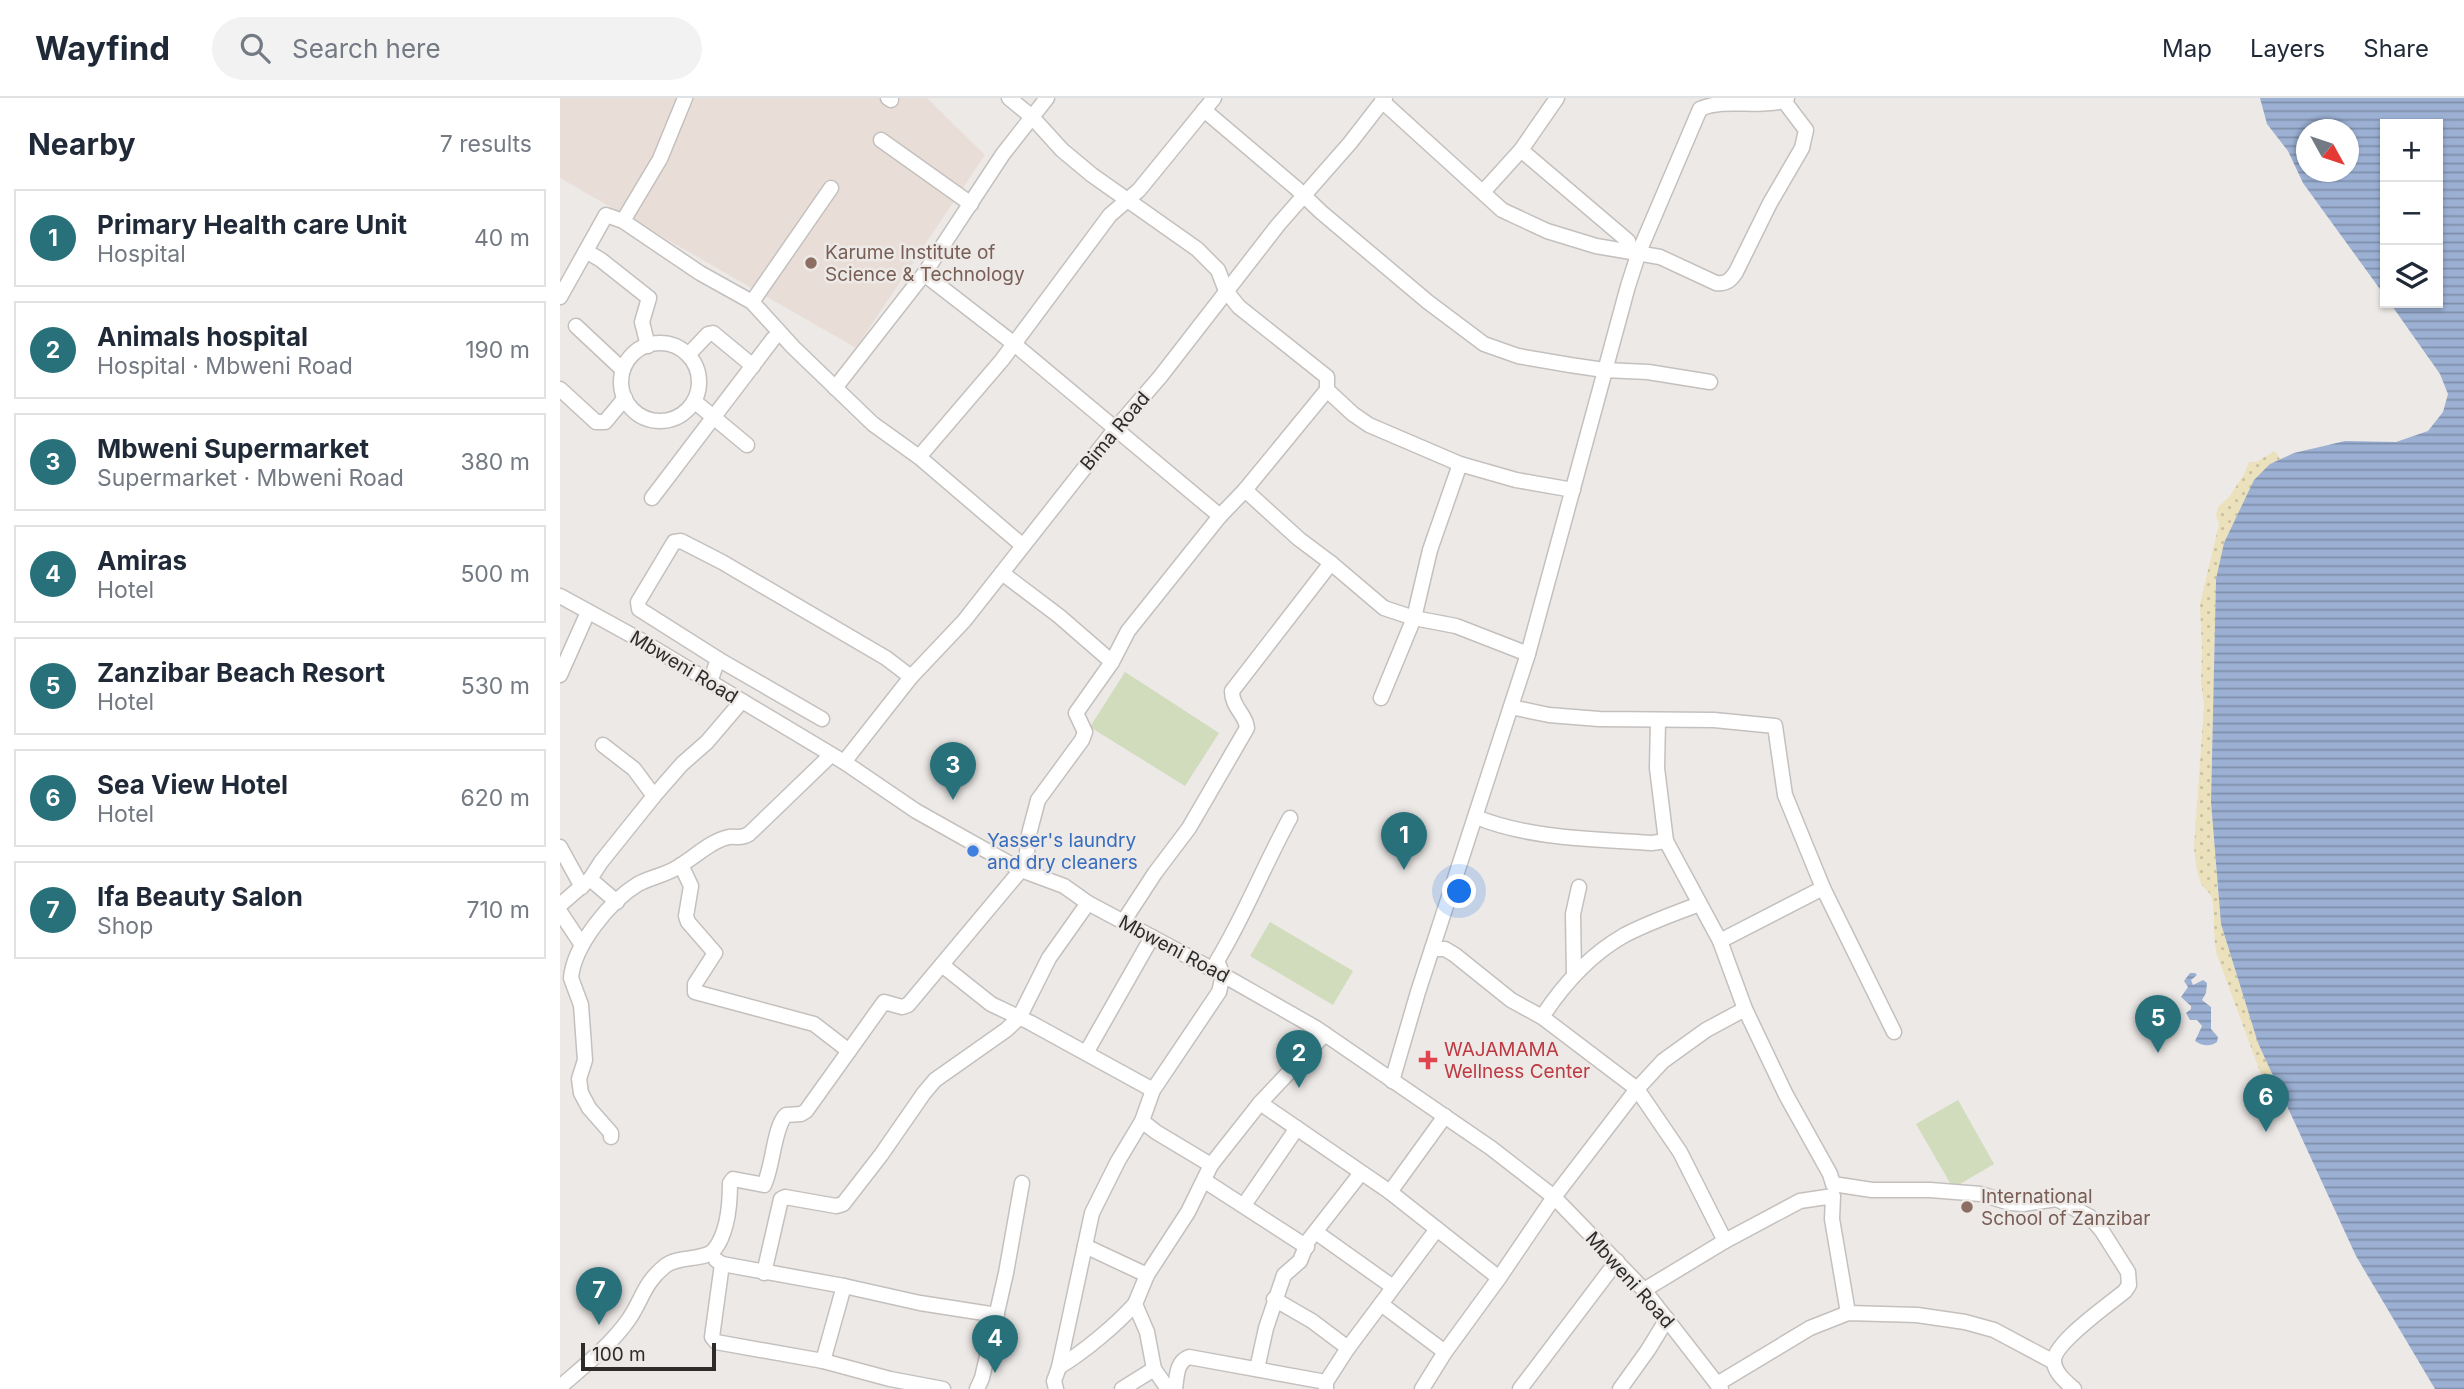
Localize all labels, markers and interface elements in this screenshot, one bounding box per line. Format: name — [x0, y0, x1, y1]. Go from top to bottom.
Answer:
search box — [212, 17, 702, 80]
text: Wayfind — [35, 28, 170, 68]
icon: search — [236, 29, 274, 67]
text: Search here — [292, 33, 441, 64]
text: Map — [2162, 34, 2212, 63]
text: Layers — [2250, 34, 2325, 63]
text: Share — [2363, 34, 2429, 63]
north arrow — [2296, 119, 2359, 182]
map controls — [2380, 119, 2443, 308]
button: + — [2380, 119, 2443, 182]
text: Nearby — [28, 126, 136, 162]
text: 7 results — [440, 130, 532, 158]
button: − — [2380, 182, 2443, 245]
text: Primary Health care Unit — [97, 209, 407, 240]
text: 1 — [48, 224, 58, 252]
text: 40 m — [474, 224, 530, 252]
text: Hospital — [97, 240, 186, 268]
place label: Karume Institute of Science & Technology — [825, 241, 1025, 286]
button: layers — [2380, 245, 2443, 308]
marker: Karume Institute of Science & Technology — [803, 255, 819, 271]
text: Animals hospital — [97, 321, 308, 352]
text: 2 — [46, 336, 60, 364]
text: 190 m — [465, 336, 530, 364]
text: Hospital · Mbweni Road — [97, 352, 353, 380]
street label: Bima Road — [1075, 387, 1155, 475]
text: Mbweni Supermarket — [97, 433, 369, 464]
text: 3 — [46, 448, 60, 476]
text: 380 m — [460, 448, 530, 476]
text: Supermarket · Mbweni Road — [97, 464, 404, 492]
text: Amiras — [97, 545, 187, 576]
text: 4 — [45, 560, 61, 588]
text: 500 m — [460, 560, 530, 588]
text: Hotel — [97, 576, 154, 604]
street label: Mbweni Road — [626, 626, 742, 708]
text: Zanzibar Beach Resort — [97, 657, 385, 688]
text: 5 — [46, 672, 60, 700]
text: 530 m — [461, 672, 530, 700]
text: Hotel — [97, 688, 154, 716]
pin: 3 — [930, 742, 976, 800]
text: Sea View Hotel — [97, 769, 288, 800]
text: 6 — [46, 784, 60, 812]
text: 620 m — [461, 784, 530, 812]
text: Hotel — [97, 800, 154, 828]
pin: 1 — [1381, 812, 1427, 870]
place label: Yasser's laundry and dry cleaners — [987, 829, 1138, 874]
marker: Yasser's laundry and dry cleaners — [965, 843, 981, 859]
your location — [1442, 874, 1476, 908]
text: Ifa Beauty Salon — [97, 881, 303, 912]
text: 7 — [46, 896, 60, 924]
text: 710 m — [467, 896, 530, 924]
street label: Mbweni Road — [1115, 910, 1233, 988]
text: Shop — [97, 912, 153, 940]
pin: 5 — [2135, 995, 2181, 1053]
pin: 2 — [1276, 1030, 1322, 1088]
place label: WAJAMAMA Wellness Center — [1444, 1038, 1590, 1083]
marker: WAJAMAMA Wellness Center — [1418, 1050, 1438, 1070]
pin: 6 — [2243, 1074, 2289, 1132]
place label: International School of Zanzibar — [1981, 1185, 2150, 1230]
marker: International School of Zanzibar — [1959, 1199, 1975, 1215]
street label: Mbweni Road — [1581, 1227, 1679, 1333]
pin: 7 — [576, 1267, 622, 1325]
pin: 4 — [972, 1315, 1018, 1373]
scale bar — [581, 1340, 716, 1372]
text: 100 m — [592, 1343, 646, 1366]

